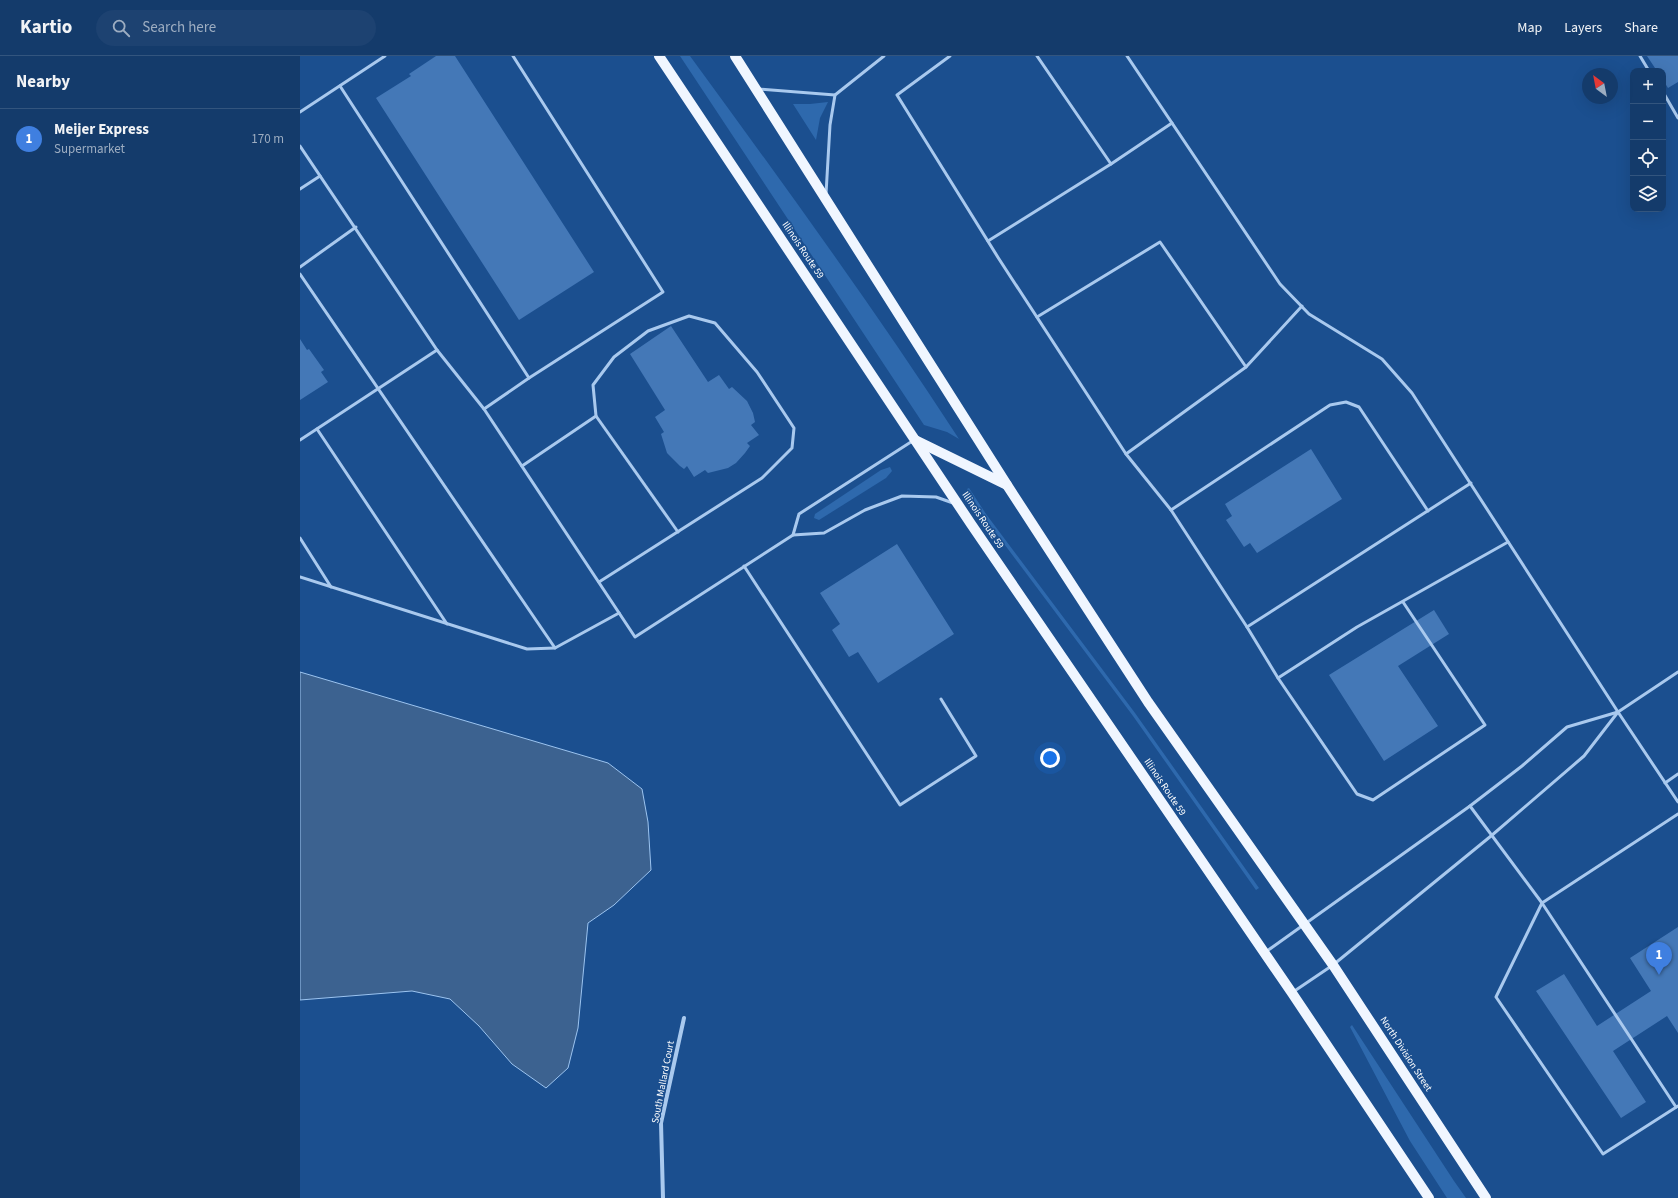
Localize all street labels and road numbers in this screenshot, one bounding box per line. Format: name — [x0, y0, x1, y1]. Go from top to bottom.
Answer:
street label: Illinois Route 59 — [779, 219, 827, 281]
street label: Illinois Route 59 — [959, 489, 1007, 551]
street label: Illinois Route 59 — [1141, 756, 1189, 818]
street label: North Division Street — [1377, 1014, 1436, 1095]
street label: South Mallard Court — [648, 1039, 678, 1124]

